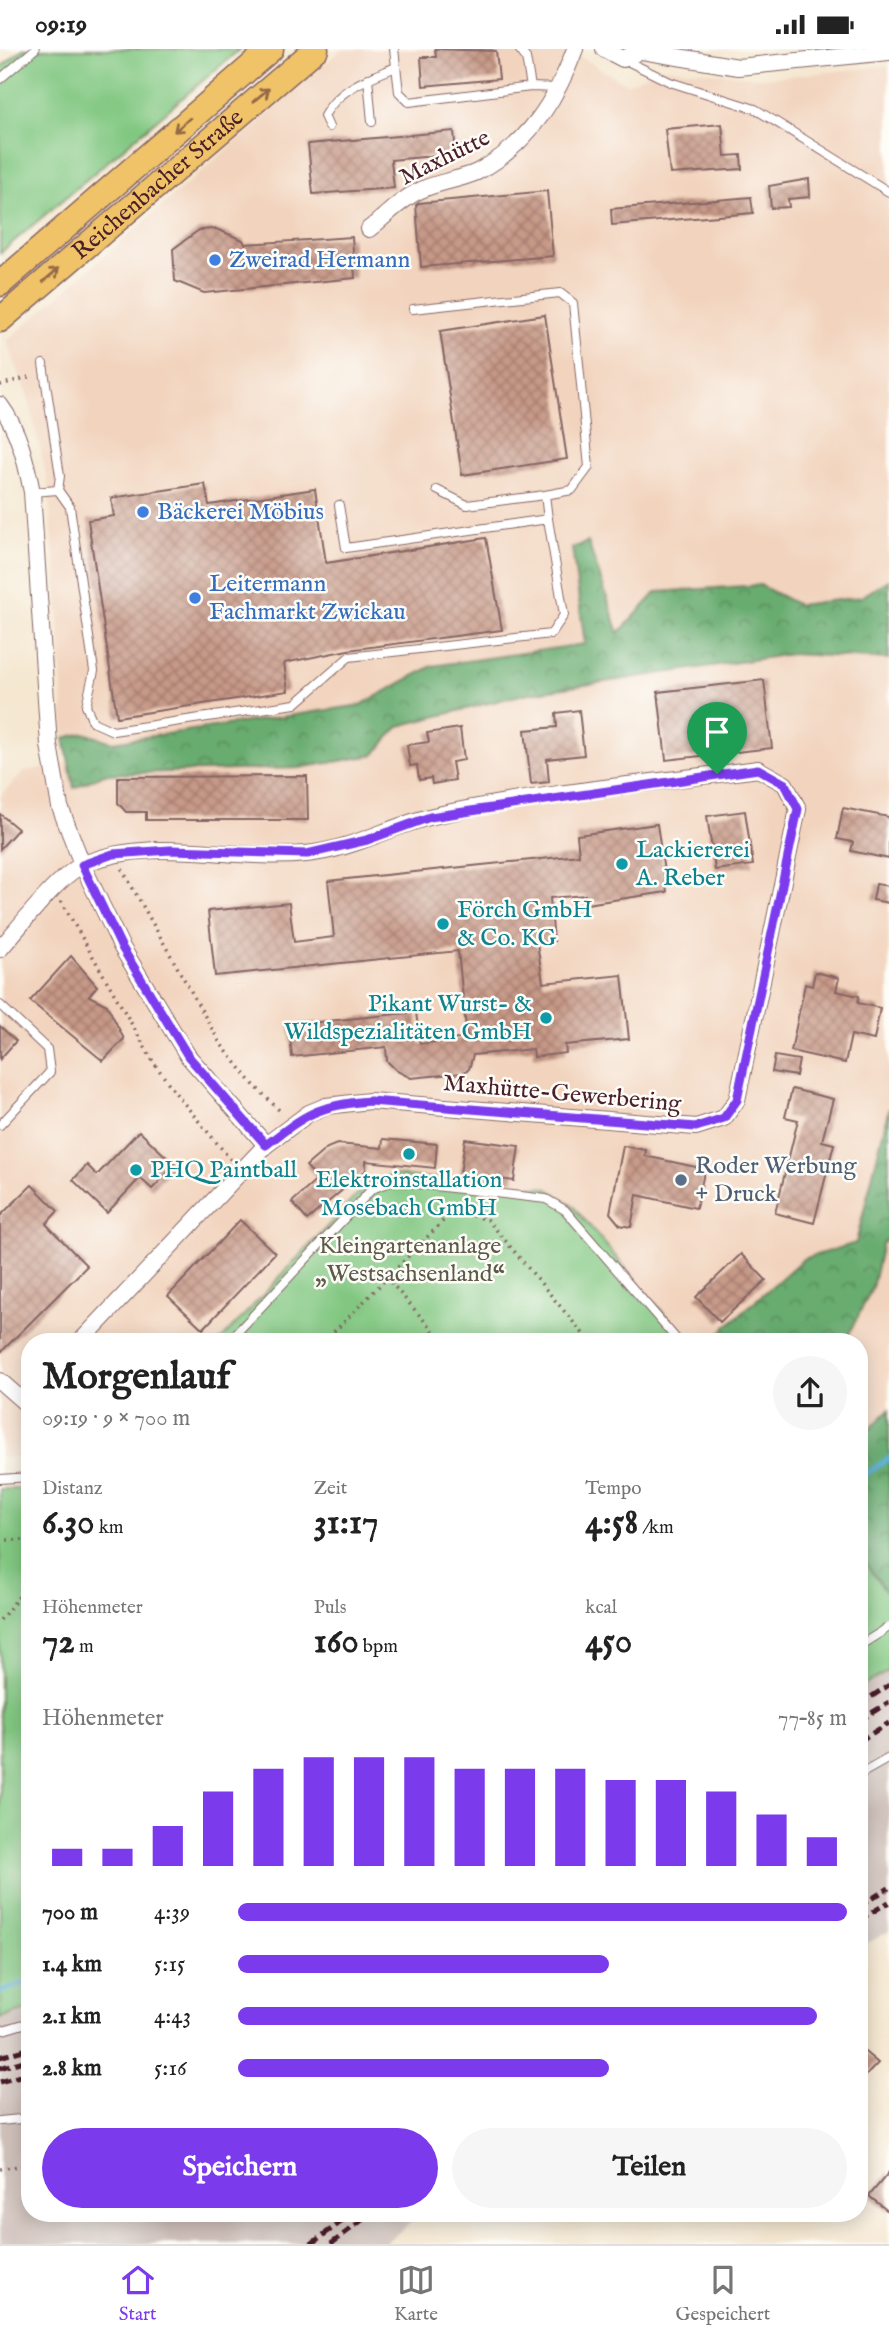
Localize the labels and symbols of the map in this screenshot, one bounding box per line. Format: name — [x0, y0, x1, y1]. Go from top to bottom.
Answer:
one-way arrow — [252, 87, 270, 103]
street label: Reichenbacher Straße — [66, 102, 250, 267]
one-way arrow — [173, 117, 191, 133]
street label: Maxhütte — [395, 123, 495, 193]
place label: Zweirad Hermann — [229, 245, 411, 276]
marker: Zweirad Hermann — [207, 252, 223, 268]
one-way arrow — [42, 267, 60, 283]
place label: Bäckerei Möbius — [157, 497, 324, 528]
marker: Bäckerei Möbius — [135, 504, 151, 520]
place label: Leitermann Fachmarkt Zwickau — [209, 569, 406, 628]
marker: Leitermann Fachmarkt Zwickau — [187, 590, 203, 606]
pin — [687, 702, 747, 774]
place label: Lackiererei A. Reber — [635, 835, 750, 894]
marker: Lackiererei A. Reber — [614, 856, 630, 872]
place label: Förch GmbH & Co. KG — [457, 895, 593, 954]
marker: Förch GmbH & Co. KG — [435, 916, 451, 932]
place label: Pikant Wurst- & Wildspezialitäten GmbH — [284, 989, 532, 1048]
marker: Pikant Wurst- & Wildspezialitäten GmbH — [538, 1010, 554, 1026]
street label: Maxhütte-Gewerbering — [442, 1068, 683, 1120]
marker: Elektroinstallation Mosebach GmbH — [401, 1146, 417, 1162]
place label: Roder Werbung + Druck — [695, 1151, 857, 1210]
place label: PHQ Paintball — [150, 1155, 297, 1186]
marker: PHQ Paintball — [128, 1162, 144, 1178]
place label: Elektroinstallation Mosebach GmbH — [316, 1165, 503, 1224]
marker: Roder Werbung + Druck — [673, 1172, 689, 1188]
park label: Kleingartenanlage „Westsachsenland“ — [315, 1231, 505, 1290]

